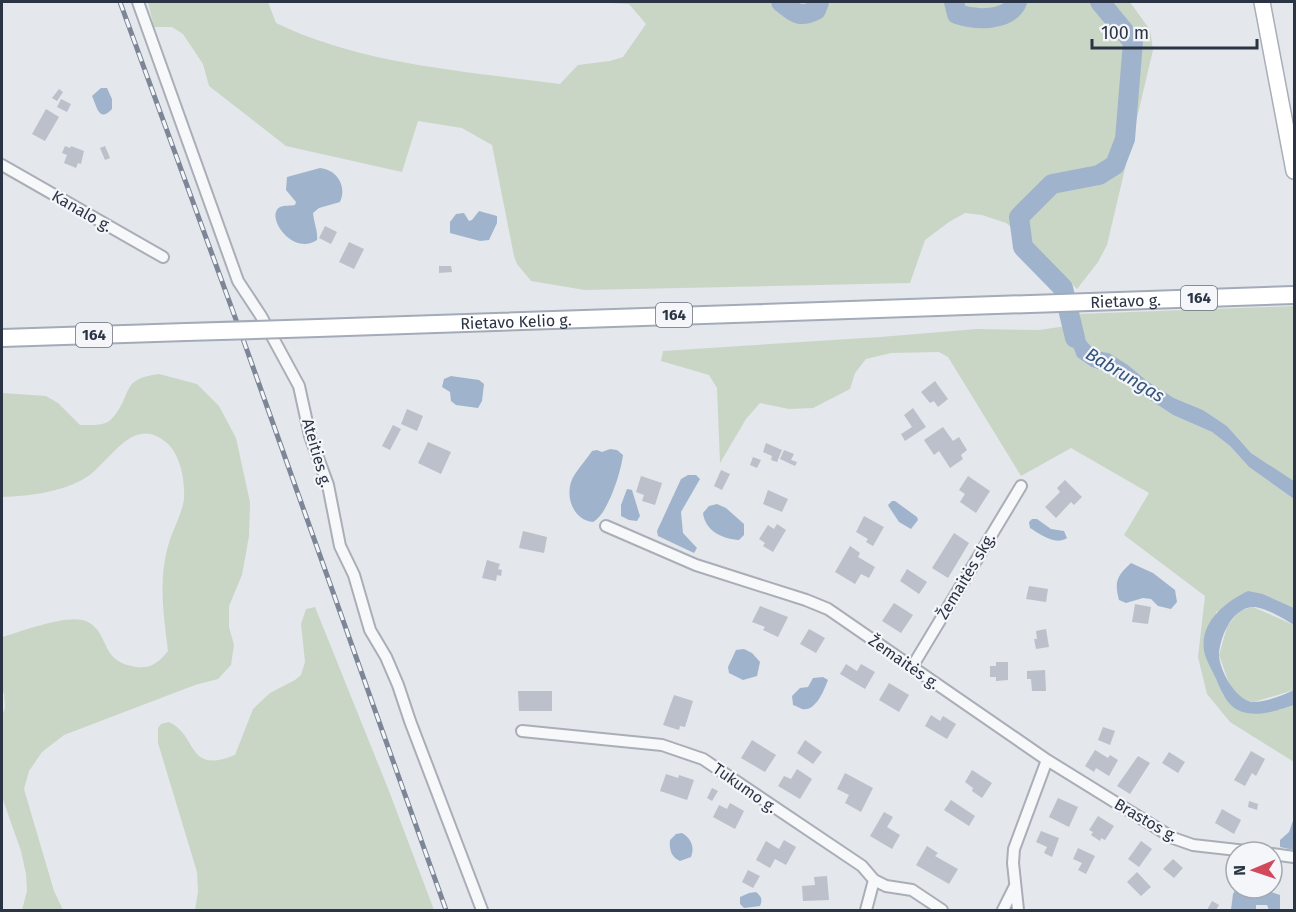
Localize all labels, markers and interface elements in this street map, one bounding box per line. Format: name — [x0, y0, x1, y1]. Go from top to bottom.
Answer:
scale bar — [1092, 12, 1257, 50]
text: 100 m — [1101, 22, 1149, 44]
street label: Kanalo g. — [49, 186, 116, 236]
road number: 164 — [1181, 286, 1217, 310]
street label: Rietavo g. — [1090, 290, 1161, 311]
road number: 164 — [656, 303, 692, 327]
street label: Rietavo Kelio g. — [460, 310, 572, 333]
road number: 164 — [76, 323, 112, 347]
water label: Babrungas — [1082, 343, 1168, 407]
street label: Ateities g. — [298, 416, 336, 490]
street label: Žemaitės skg. — [932, 529, 999, 623]
street label: Žemaitės g. — [865, 630, 944, 693]
street label: Tukumo g. — [709, 759, 781, 817]
street label: Brastos g. — [1111, 794, 1181, 846]
north arrow — [1224, 840, 1284, 900]
text: N — [1230, 865, 1249, 876]

